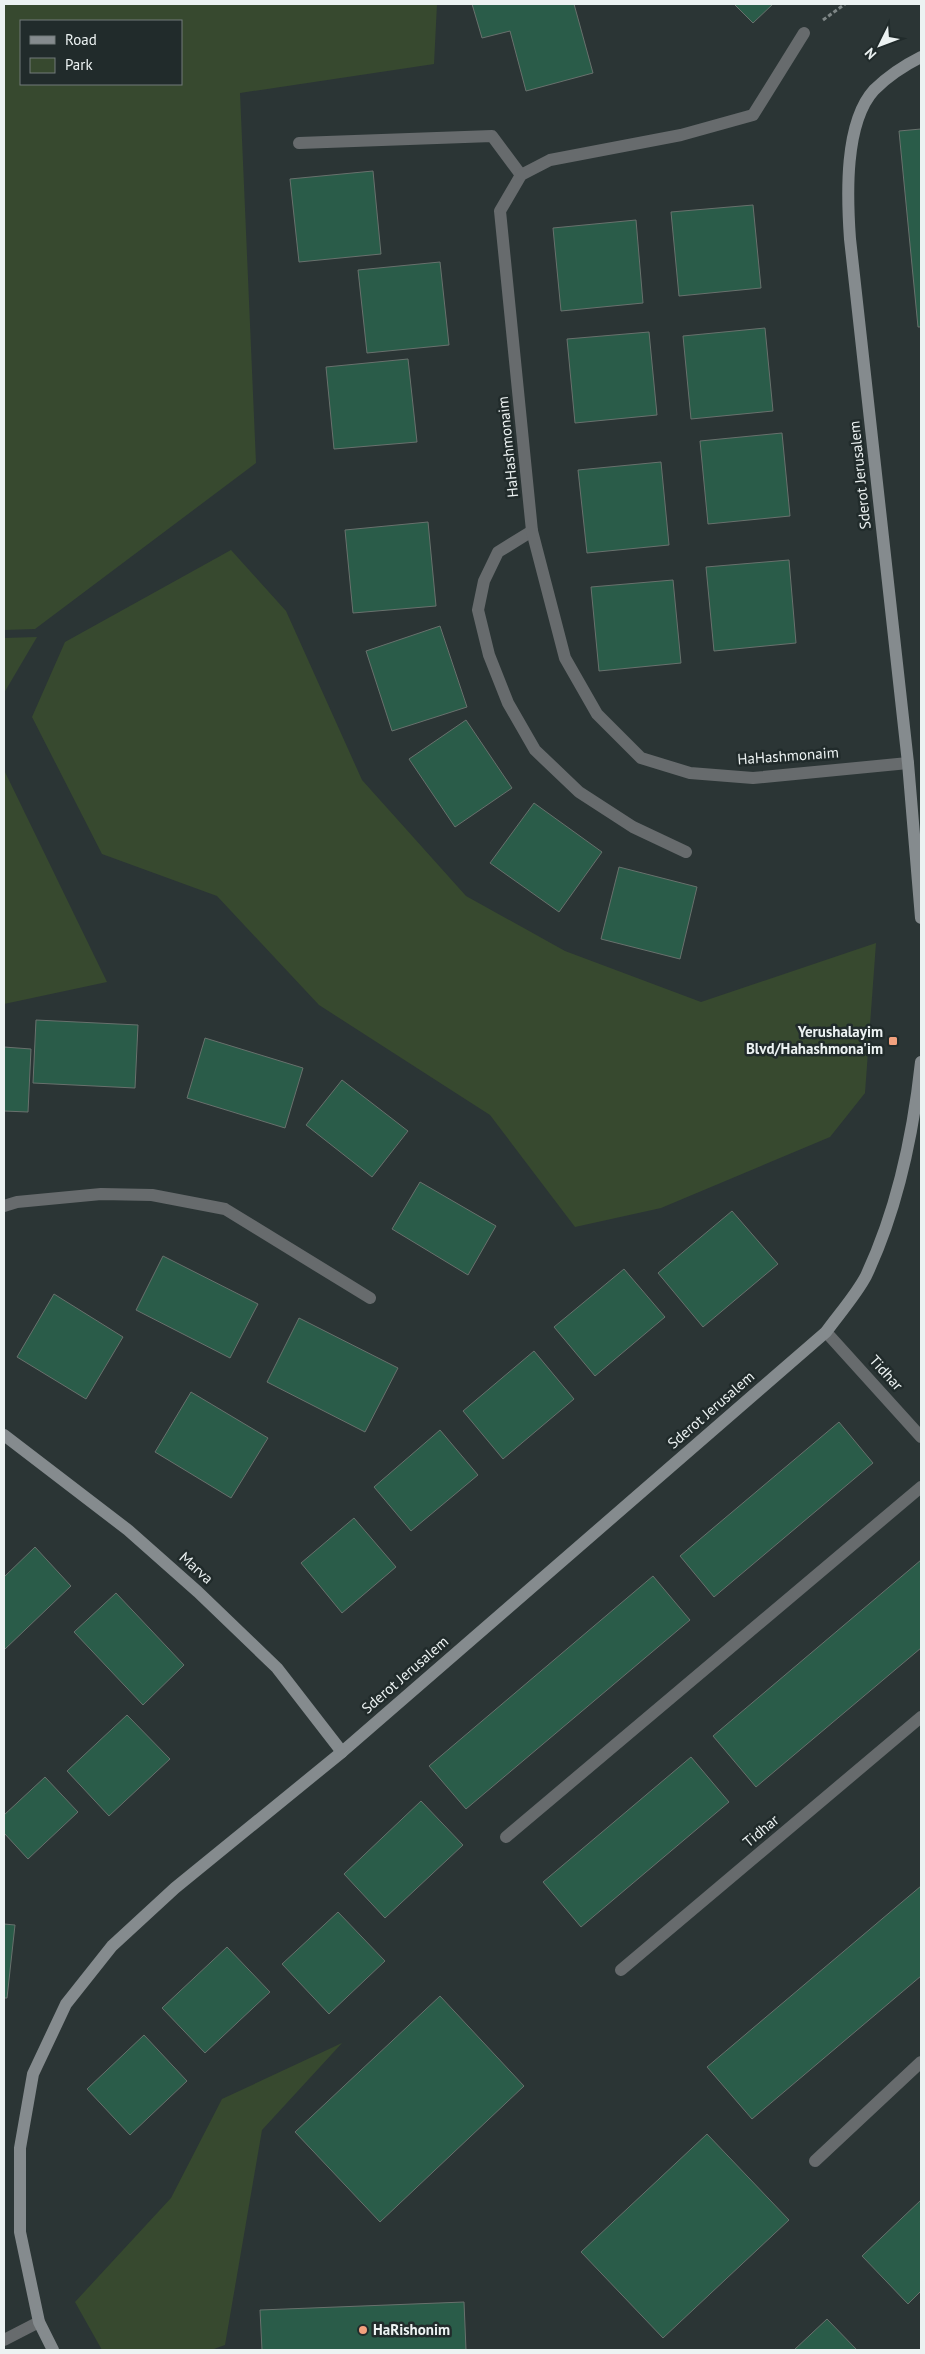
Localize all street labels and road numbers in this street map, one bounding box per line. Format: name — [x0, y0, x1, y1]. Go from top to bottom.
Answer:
street label: HaHashmonaim — [493, 396, 522, 499]
street label: Sderot Jerusalem — [844, 420, 875, 530]
street label: HaHashmonaim — [737, 742, 839, 769]
street label: Tidhar — [866, 1351, 907, 1394]
street label: Sderot Jerusalem — [663, 1367, 758, 1453]
street label: Marva — [175, 1547, 217, 1588]
street label: Sderot Jerusalem — [357, 1632, 452, 1718]
street label: Tidhar — [739, 1810, 783, 1851]

